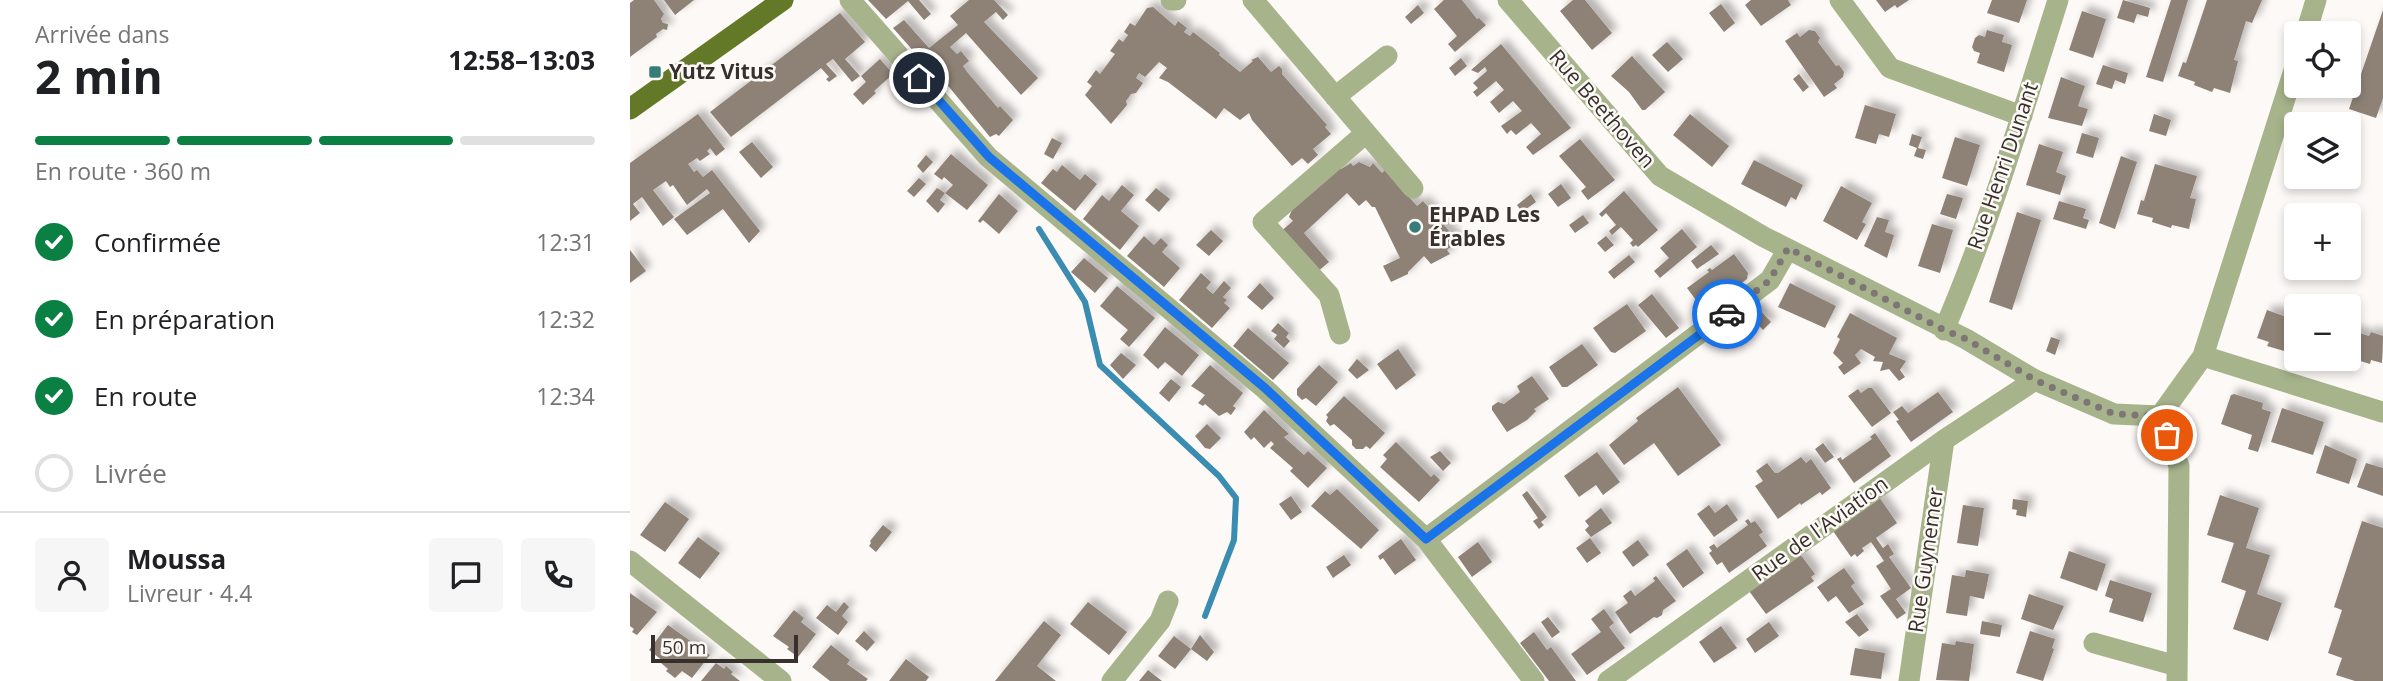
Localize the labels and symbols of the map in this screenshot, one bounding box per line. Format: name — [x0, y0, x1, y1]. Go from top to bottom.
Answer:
street label: Rue Beethoven — [1544, 43, 1662, 174]
pin — [889, 48, 949, 108]
place label: Yutz Vitus — [669, 57, 774, 85]
marker: Yutz Vitus — [647, 64, 663, 80]
street label: Rue Henri Dunant — [1960, 78, 2044, 253]
place label: EHPAD Les Érables — [1429, 200, 1540, 252]
marker: EHPAD Les Érables — [1407, 219, 1423, 235]
courier — [1692, 279, 1762, 349]
pin — [2137, 405, 2197, 465]
street label: Rue de l'Aviation — [1746, 469, 1893, 587]
street label: Rue Guynemer — [1901, 485, 1949, 634]
scale bar — [651, 632, 798, 664]

